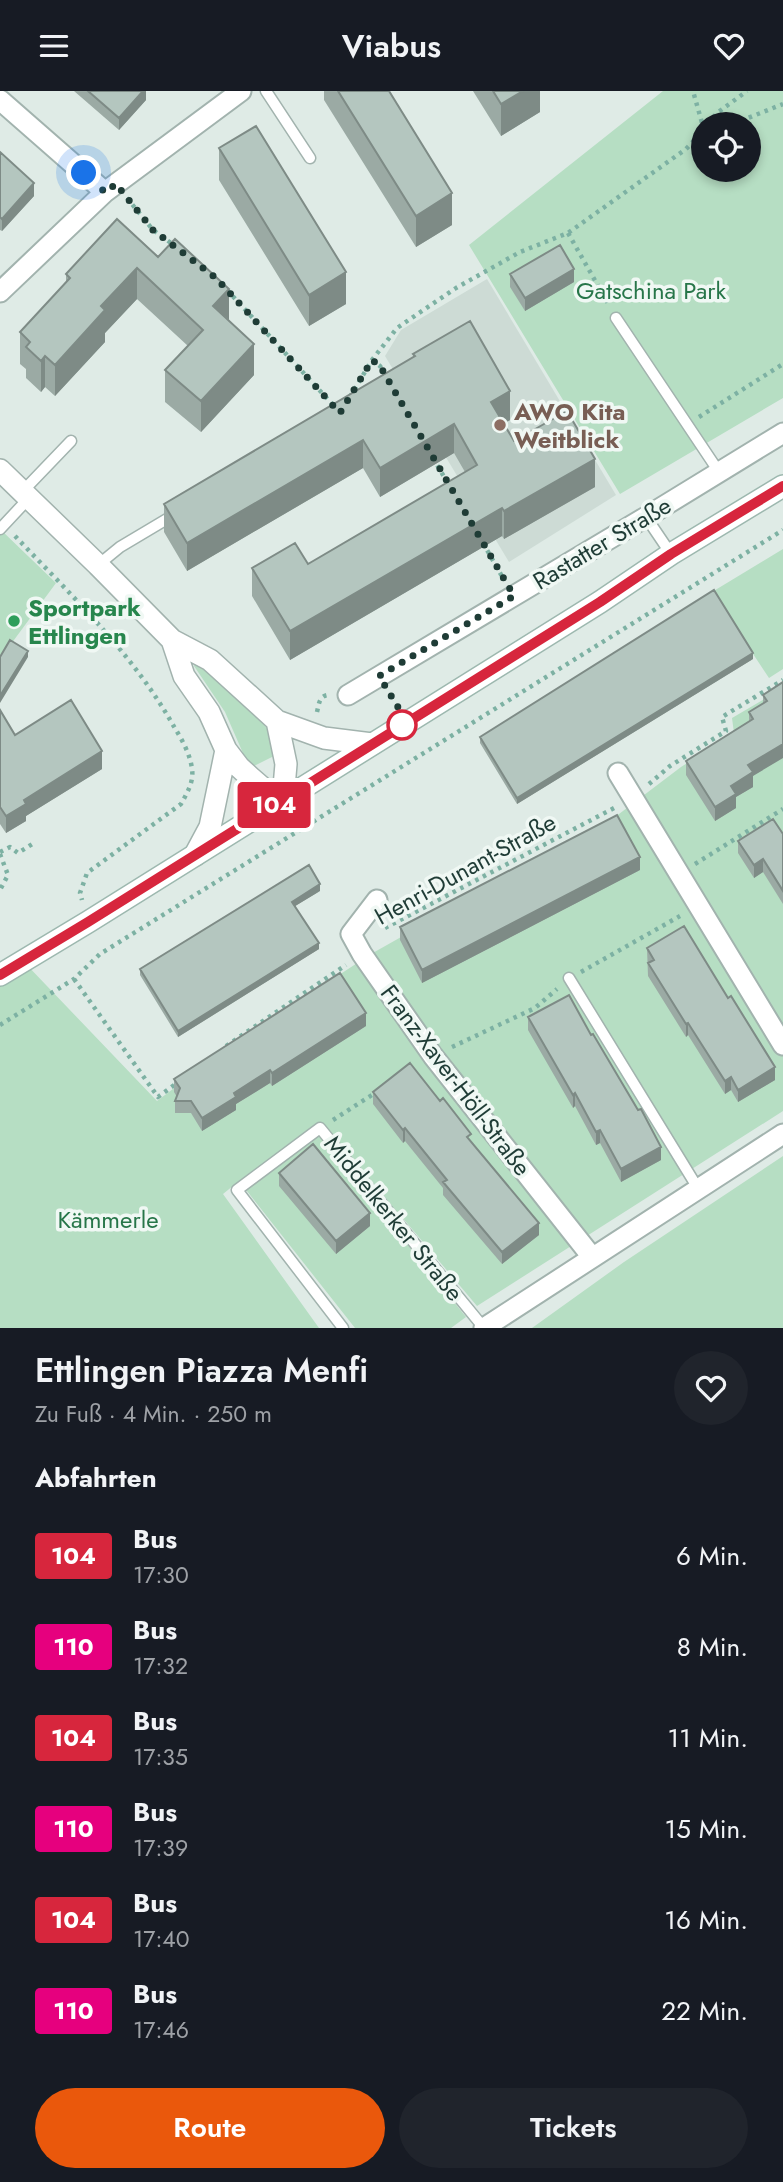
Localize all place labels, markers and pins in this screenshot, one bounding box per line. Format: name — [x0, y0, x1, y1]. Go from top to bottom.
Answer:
place label: AWO Kita Weitblick — [513, 394, 625, 457]
marker: AWO Kita Weitblick — [492, 417, 508, 433]
place label: Sportpark Ettlingen — [28, 590, 141, 653]
marker: Sportpark Ettlingen — [6, 613, 22, 629]
unlabelled marker — [387, 710, 417, 740]

